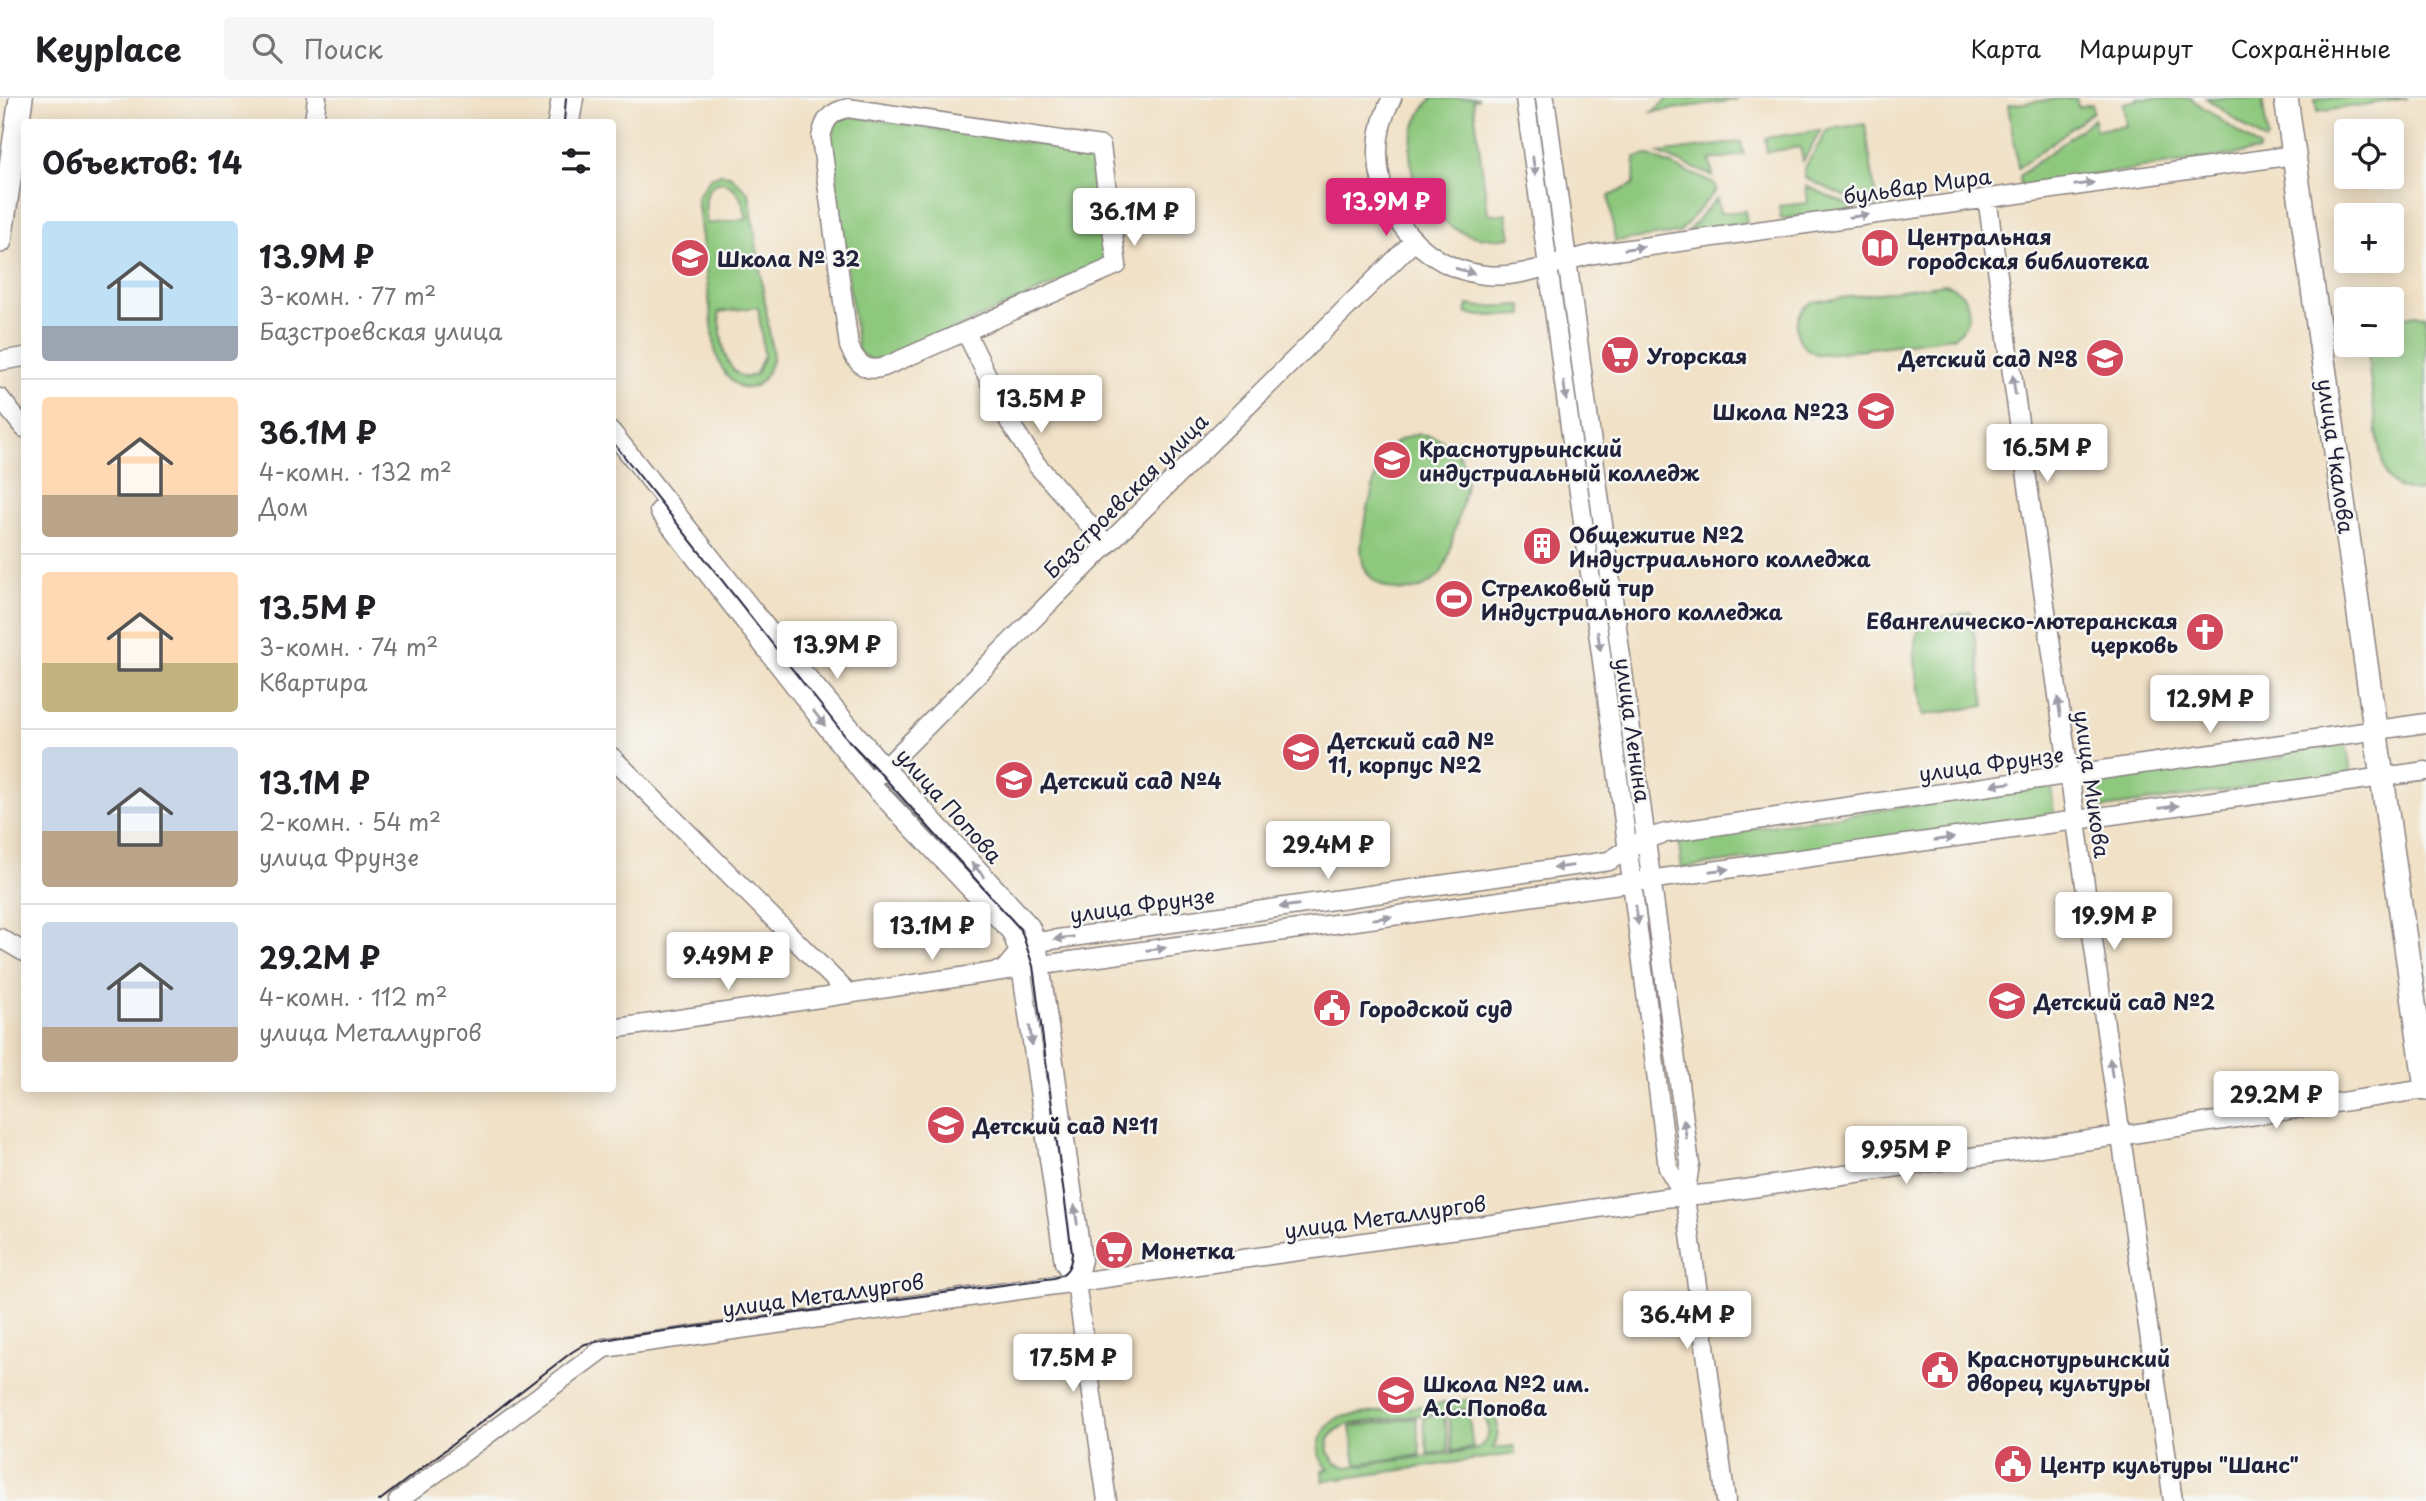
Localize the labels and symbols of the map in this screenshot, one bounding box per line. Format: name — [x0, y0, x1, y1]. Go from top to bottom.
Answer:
one-way arrow — [1529, 155, 1540, 177]
street label: бульвар Мира — [1841, 159, 1994, 211]
pin: 13.9M ₽ — [1321, 178, 1451, 238]
one-way arrow — [2074, 179, 2096, 190]
pin: 36.1M ₽ — [1069, 188, 1199, 248]
one-way arrow — [1848, 211, 1870, 222]
place label: Центральная городская библиотека — [1907, 220, 2149, 276]
library icon: Центральная городская библиотека — [1859, 227, 1901, 269]
school or university icon: Школа № 32 — [669, 237, 711, 279]
place label: Школа № 32 — [717, 242, 860, 274]
one-way arrow — [1623, 243, 1645, 254]
one-way arrow — [1455, 266, 1476, 276]
supermarket icon: Угорская — [1599, 334, 1641, 376]
school or university icon: Детский сад №8 — [2084, 337, 2126, 379]
place label: Угорская — [1646, 339, 1748, 371]
place label: Детский сад №8 — [1898, 342, 2078, 374]
one-way arrow — [2008, 374, 2019, 396]
pin: 13.5M ₽ — [976, 376, 1106, 435]
street label: улица Чкалова — [2310, 377, 2364, 535]
one-way arrow — [1560, 380, 1571, 402]
school or university icon: Школа №23 — [1855, 390, 1897, 432]
place label: Школа №23 — [1713, 395, 1849, 427]
street label: Базстроевская улица — [1035, 405, 1215, 585]
pin: 16.5M ₽ — [1982, 424, 2112, 484]
place label: Краснотурьинский индустриальный колледж — [1419, 432, 1700, 488]
school or university icon: Краснотурьинский индустриальный колледж — [1371, 439, 1413, 481]
place label: Общежитие №2 Индустриального колледжа — [1569, 518, 1871, 574]
building icon: Общежитие №2 Индустриального колледжа — [1521, 525, 1563, 567]
place label: Стрелковый тир Индустриального колледжа — [1481, 571, 1783, 627]
sports icon: Стрелковый тир Индустриального колледжа — [1433, 578, 1475, 620]
place label: Евангелическо-лютеранская церковь — [1866, 604, 2178, 660]
church icon: Евангелическо-лютеранская церковь — [2184, 611, 2226, 653]
pin: 13.9M ₽ — [772, 622, 902, 681]
one-way arrow — [1594, 630, 1605, 652]
street label: улица Ленина — [1608, 656, 1660, 805]
pin: 12.9M ₽ — [2145, 676, 2275, 735]
one-way arrow — [2053, 696, 2064, 718]
one-way arrow — [811, 708, 826, 726]
street label: улица Микова — [2067, 708, 2119, 860]
place label: Детский сад № 11, корпус №2 — [1327, 724, 1494, 780]
school or university icon: Детский сад № 11, корпус №2 — [1280, 731, 1322, 773]
street label: улица Фрунзе — [1917, 737, 2065, 789]
street label: улица Попова — [889, 740, 1011, 870]
school or university icon: Детский сад №4 — [993, 759, 1035, 801]
place label: Детский сад №4 — [1040, 764, 1222, 796]
one-way arrow — [1990, 779, 2012, 790]
one-way arrow — [2158, 802, 2180, 813]
pin: 29.4M ₽ — [1263, 822, 1393, 881]
one-way arrow — [1933, 833, 1955, 844]
one-way arrow — [971, 862, 987, 879]
one-way arrow — [1552, 862, 1574, 873]
one-way arrow — [1708, 865, 1730, 876]
street label: улица Фрунзе — [1068, 878, 1216, 930]
pin: 19.9M ₽ — [2049, 892, 2179, 952]
one-way arrow — [1278, 901, 1300, 912]
pin: 13.1M ₽ — [867, 902, 997, 962]
one-way arrow — [1631, 904, 1642, 926]
one-way arrow — [1371, 912, 1393, 923]
pin: 9.49M ₽ — [663, 932, 793, 992]
one-way arrow — [1053, 932, 1075, 943]
one-way arrow — [1146, 944, 1168, 955]
school or university icon: Детский сад №2 — [1986, 980, 2028, 1022]
place label: Детский сад №2 — [2033, 985, 2215, 1017]
public building icon: Городской суд — [1311, 987, 1353, 1029]
place label: Городской суд — [1359, 992, 1513, 1024]
one-way arrow — [1026, 1025, 1037, 1047]
one-way arrow — [2105, 1057, 2116, 1079]
pin: 29.2M ₽ — [2211, 1072, 2341, 1131]
school or university icon: Детский сад №11 — [925, 1104, 967, 1146]
place label: Детский сад №11 — [972, 1109, 1158, 1141]
one-way arrow — [1680, 1118, 1691, 1140]
pin: 9.95M ₽ — [1841, 1126, 1971, 1186]
street label: улица Металлургов — [1282, 1186, 1488, 1246]
one-way arrow — [1070, 1204, 1081, 1226]
supermarket icon: Монетка — [1093, 1229, 1135, 1271]
place label: Монетка — [1141, 1234, 1235, 1266]
street label: улица Металлургов — [720, 1264, 926, 1324]
pin: 36.4M ₽ — [1622, 1292, 1752, 1351]
pin: 17.5M ₽ — [1008, 1334, 1138, 1394]
place label: Краснотурьинский дворец культуры — [1967, 1342, 2170, 1398]
public building icon: Краснотурьинский дворец культуры — [1919, 1349, 1961, 1391]
place label: Школа №2 им. А.С.Попова — [1423, 1367, 1590, 1423]
school or university icon: Школа №2 им. А.С.Попова — [1375, 1374, 1417, 1416]
public building icon: Центр культуры "Шанс" — [1992, 1443, 2034, 1485]
place label: Центр культуры "Шанс" — [2040, 1448, 2299, 1480]

